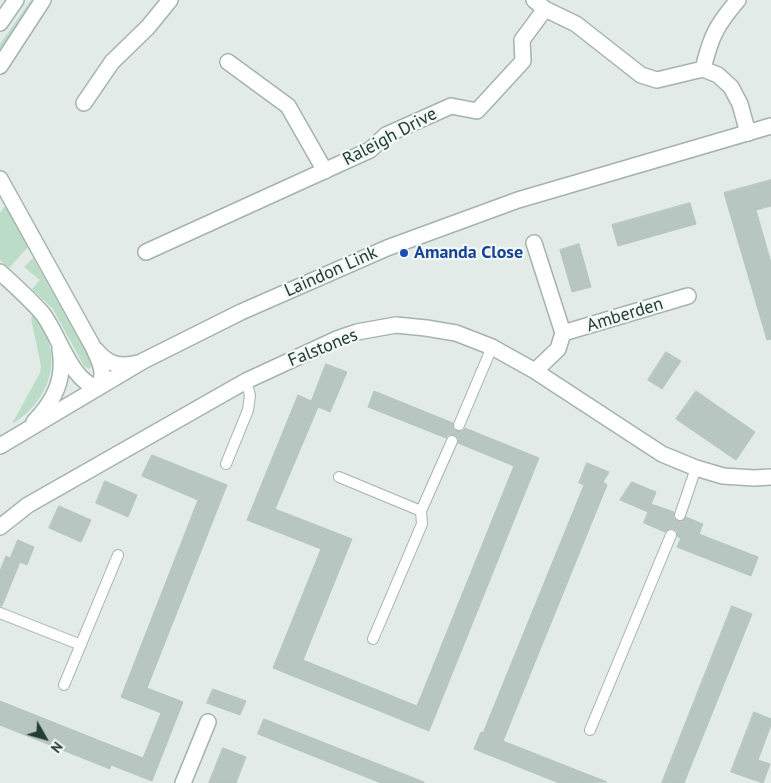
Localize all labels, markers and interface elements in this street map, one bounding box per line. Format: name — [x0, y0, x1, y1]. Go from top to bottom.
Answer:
street label: Raleigh Drive — [339, 103, 441, 171]
street label: Laindon Link — [281, 242, 381, 302]
place label: Amanda Close — [414, 242, 523, 264]
marker: Amanda Close — [398, 247, 410, 259]
street label: Amberden — [584, 293, 666, 337]
street label: Falstones — [285, 324, 361, 372]
north arrow — [20, 713, 70, 763]
text: N — [47, 738, 67, 756]

